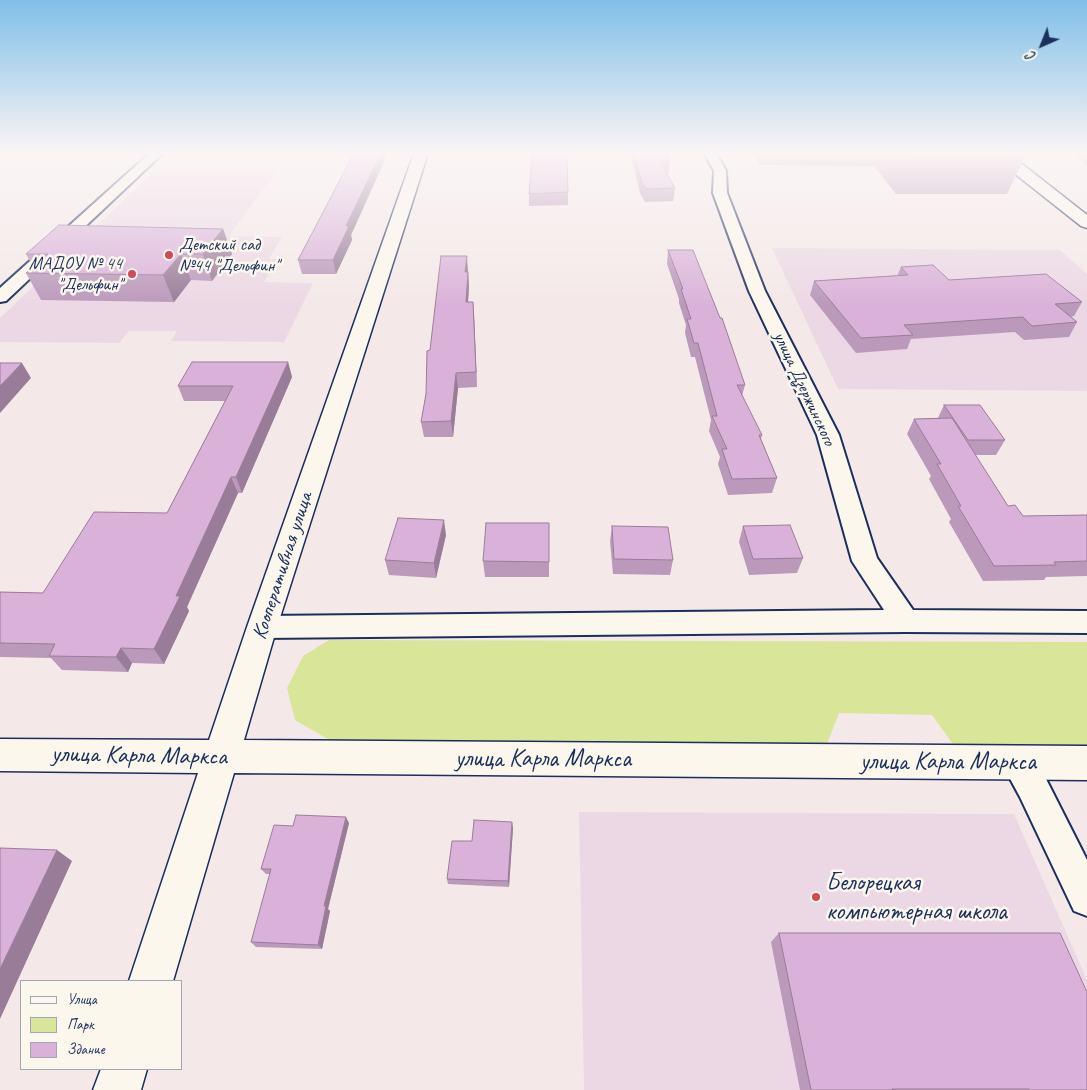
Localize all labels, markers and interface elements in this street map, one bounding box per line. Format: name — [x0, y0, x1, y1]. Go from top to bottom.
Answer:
north arrow — [1017, 20, 1067, 70]
text: С — [1023, 48, 1040, 65]
place label: Детский сад №44 "Дельфин" — [179, 234, 279, 276]
marker: Детский сад №44 "Дельфин" — [163, 249, 175, 261]
place label: МАДОУ № 44 "Дельфин" — [29, 253, 122, 296]
marker: МАДОУ № 44 "Дельфин" — [126, 268, 138, 280]
street label: улица Дзержинского — [768, 329, 840, 449]
street label: Кооперативная улица — [247, 489, 319, 643]
street label: улица Карла Маркса — [51, 739, 227, 773]
street label: улица Карла Маркса — [455, 744, 631, 774]
street label: улица Карла Маркса — [860, 747, 1036, 777]
place label: Белорецкая компьютерная школа — [826, 868, 1007, 927]
marker: Белорецкая компьютерная школа — [810, 891, 822, 903]
legend — [20, 980, 182, 1070]
text: Улица — [67, 990, 97, 1009]
text: Парк — [67, 1015, 94, 1034]
text: Здание — [67, 1040, 105, 1059]

